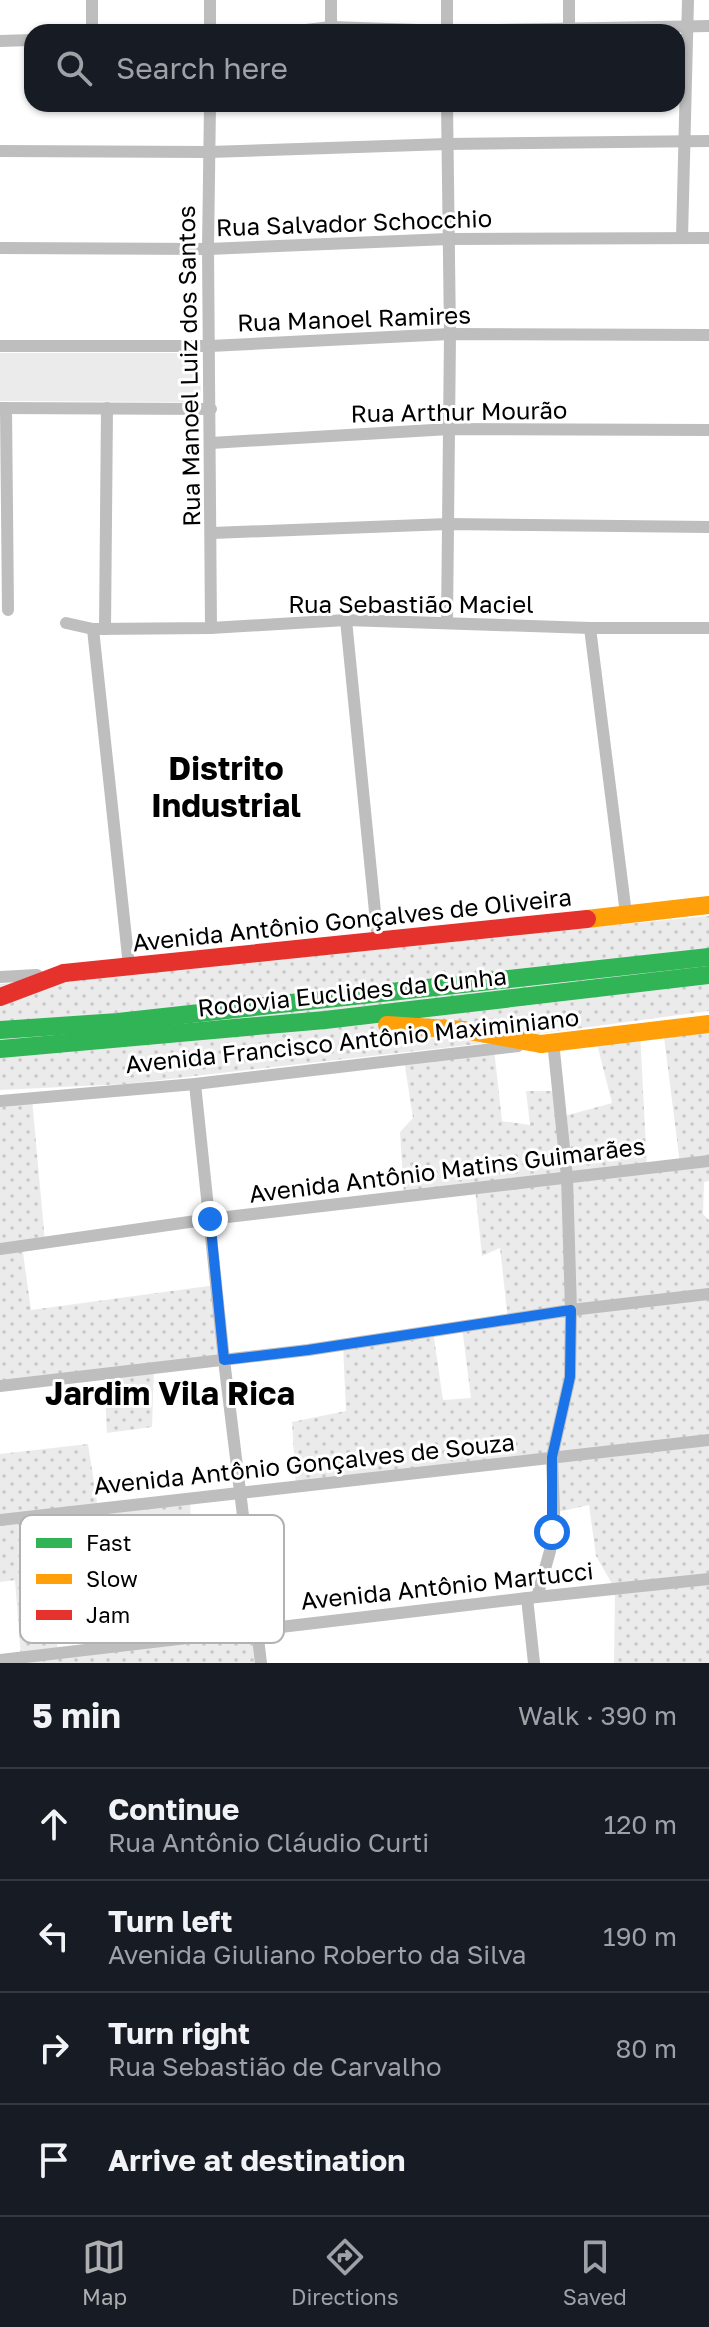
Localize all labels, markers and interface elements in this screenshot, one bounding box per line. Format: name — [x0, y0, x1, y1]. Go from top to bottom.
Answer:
search box — [24, 24, 685, 112]
icon: search — [52, 46, 96, 90]
text: Search here — [116, 50, 288, 86]
street label: Rua Salvador Schocchio — [215, 203, 493, 241]
street label: Rua Manoel Luiz dos Santos — [171, 205, 205, 527]
street label: Rua Manoel Ramires — [237, 299, 471, 337]
street label: Rua Arthur Mourão — [350, 395, 568, 427]
street label: Rua Sebastião Maciel — [288, 589, 534, 618]
district label: Distrito Industrial — [151, 749, 301, 824]
street label: Avenida Antônio Gonçalves de Oliveira — [131, 882, 573, 956]
street label: Rodovia Euclides da Cunha — [196, 960, 508, 1022]
street label: Avenida Francisco Antônio Maximiniano — [124, 1002, 580, 1078]
street label: Avenida Antônio Matins Guimarães — [247, 1130, 647, 1208]
route end — [192, 1201, 228, 1237]
district label: Jardim Vila Rica — [45, 1374, 295, 1412]
street label: Avenida Antônio Gonçalves de Souza — [92, 1426, 516, 1500]
route start — [534, 1514, 570, 1550]
legend — [20, 1515, 284, 1643]
text: Fast — [86, 1529, 132, 1556]
street label: Avenida Antônio Martucci — [299, 1555, 595, 1615]
text: Slow — [86, 1565, 138, 1592]
text: Jam — [86, 1601, 130, 1628]
text: 5 min — [32, 1695, 121, 1735]
text: Walk · 390 m — [518, 1700, 677, 1731]
text: Continue — [108, 1791, 239, 1827]
icon: ahead — [32, 1802, 76, 1846]
text: 120 m — [604, 1809, 677, 1840]
text: Rua Antônio Cláudio Curti — [108, 1827, 429, 1858]
text: Turn left — [108, 1903, 233, 1939]
icon: left — [32, 1914, 76, 1958]
text: 190 m — [603, 1921, 677, 1952]
text: Avenida Giuliano Roberto da Silva — [108, 1939, 527, 1970]
text: Turn right — [108, 2015, 250, 2051]
icon: right — [32, 2026, 76, 2070]
text: 80 m — [616, 2033, 677, 2064]
text: Rua Sebastião de Carvalho — [108, 2051, 442, 2082]
icon: arrive — [32, 2138, 76, 2182]
text: Arrive at destination — [108, 2142, 405, 2178]
tab: Map — [82, 2235, 127, 2310]
tab: Directions — [291, 2235, 399, 2310]
tab: Saved — [563, 2235, 627, 2310]

